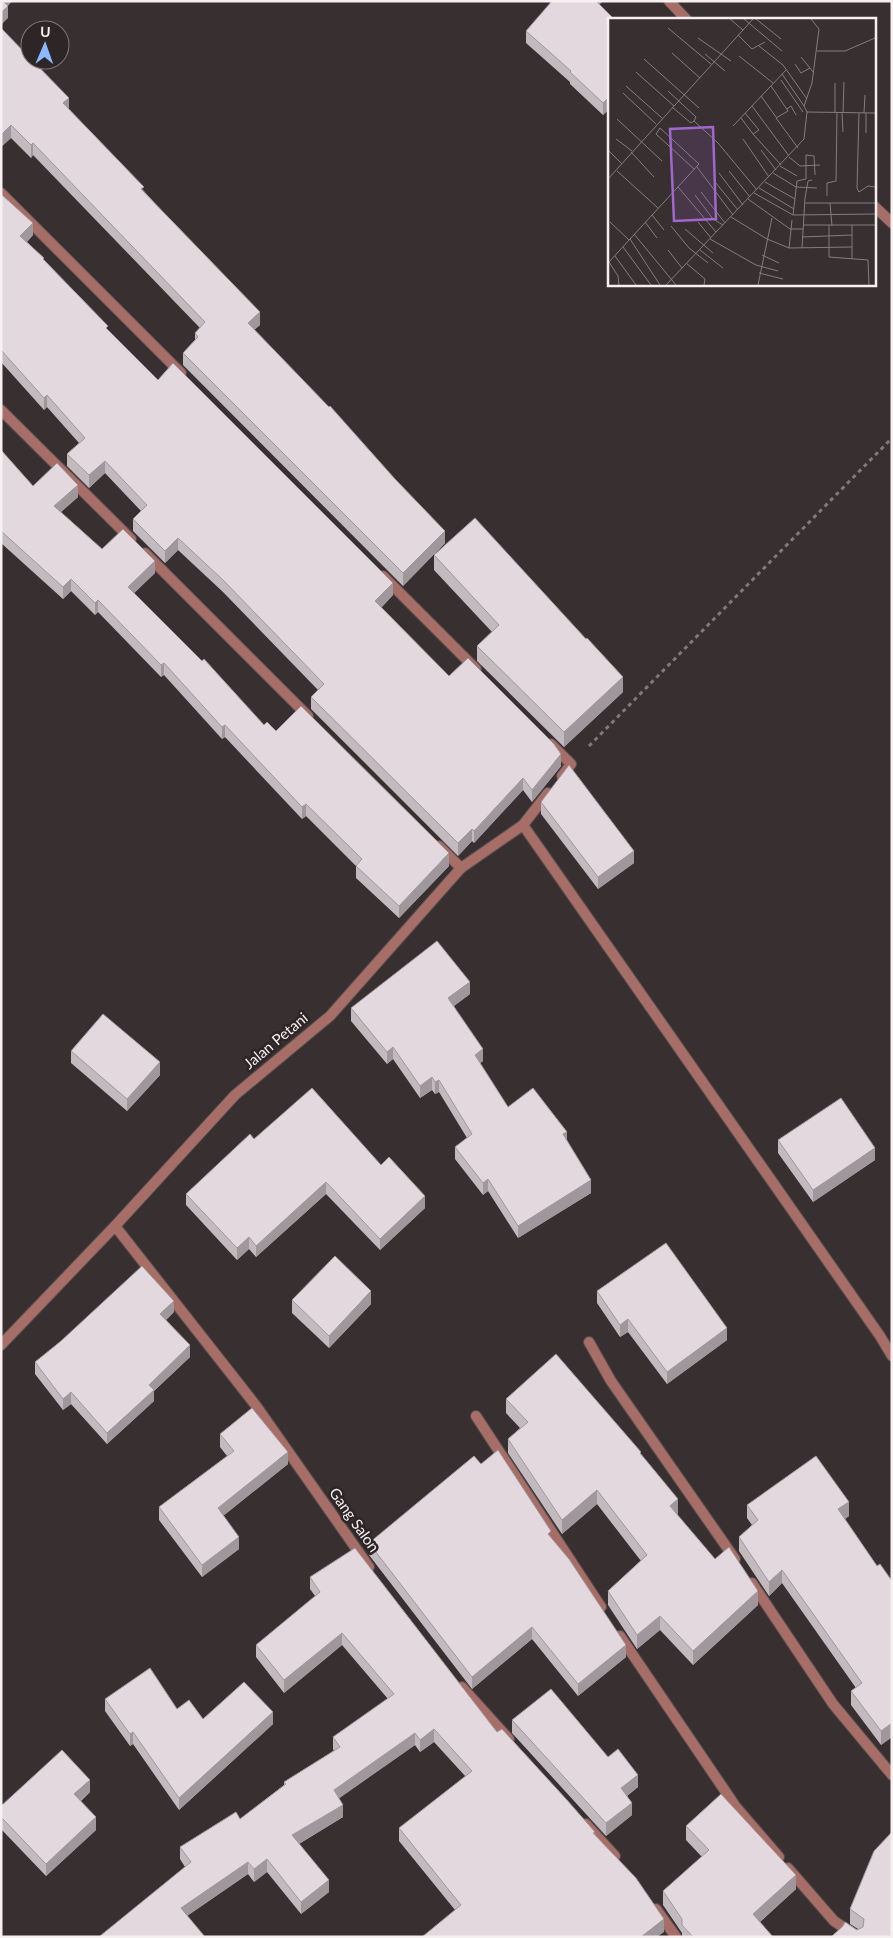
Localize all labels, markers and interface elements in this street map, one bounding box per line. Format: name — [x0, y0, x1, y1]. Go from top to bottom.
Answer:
inset map — [608, 18, 876, 285]
north arrow — [20, 20, 70, 70]
text: U — [40, 23, 51, 40]
street label: Jalan Petani — [240, 1008, 311, 1072]
street label: Gang Salon — [326, 1484, 383, 1555]

